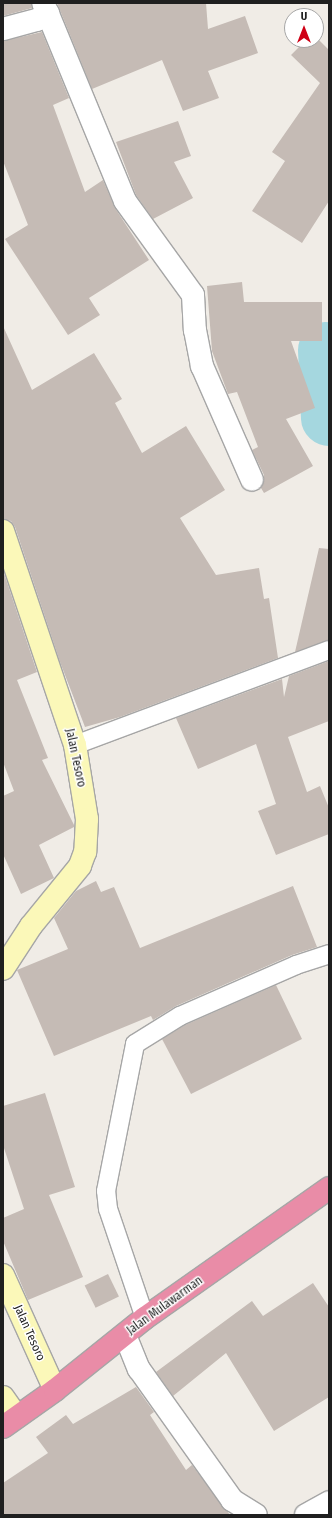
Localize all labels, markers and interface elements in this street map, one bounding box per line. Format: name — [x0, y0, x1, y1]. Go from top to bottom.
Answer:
north arrow — [284, 8, 324, 48]
text: U — [301, 10, 307, 23]
street label: Jalan Tesoro — [62, 727, 88, 789]
street label: Jalan Mulawarman — [124, 1274, 206, 1338]
street label: Jalan Tesoro — [10, 1303, 48, 1363]

